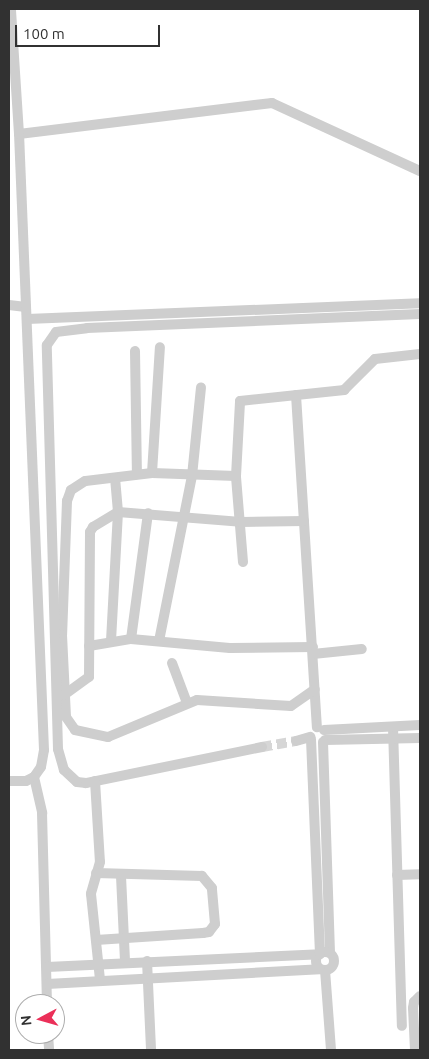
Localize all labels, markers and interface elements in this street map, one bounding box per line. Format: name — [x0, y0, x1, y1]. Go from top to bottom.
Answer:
scale bar — [18, 15, 162, 47]
text: 100 m — [23, 25, 65, 42]
north arrow — [15, 994, 65, 1044]
text: N — [18, 1014, 35, 1027]

